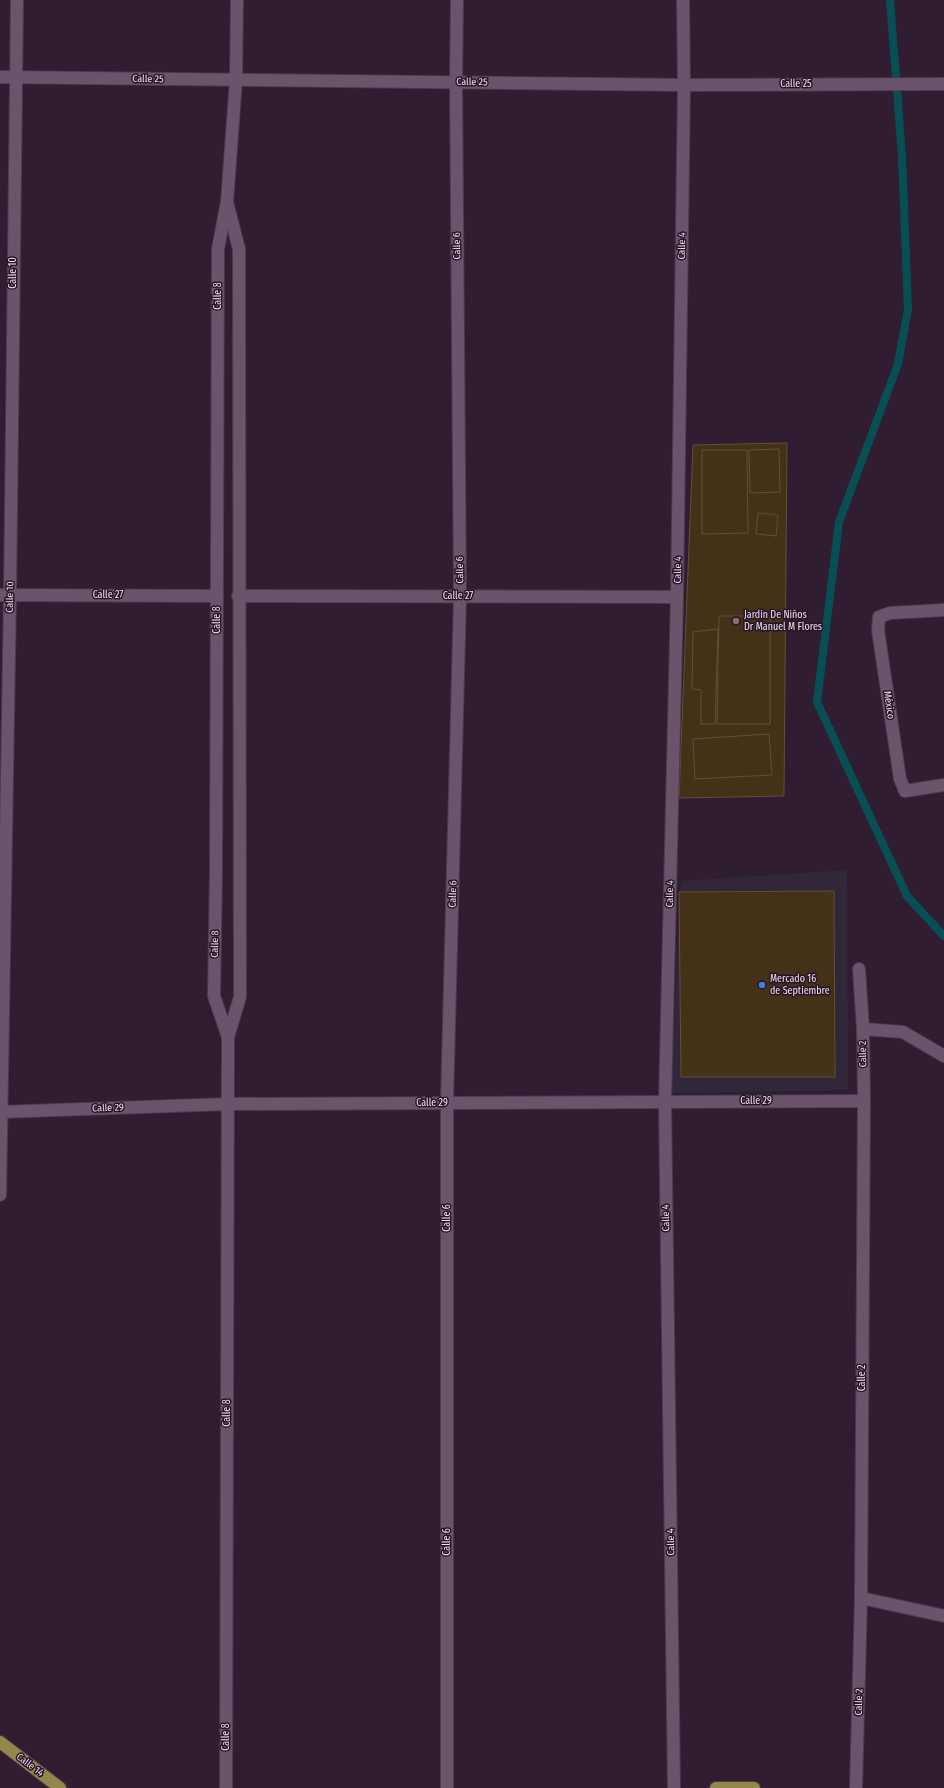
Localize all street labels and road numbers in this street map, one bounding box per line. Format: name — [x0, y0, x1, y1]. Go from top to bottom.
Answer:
street label: Calle 25 — [132, 73, 164, 85]
street label: Calle 25 — [456, 76, 488, 88]
street label: Calle 25 — [780, 78, 812, 90]
street label: Calle 6 — [451, 232, 463, 260]
street label: Calle 4 — [676, 232, 688, 260]
street label: Calle 10 — [7, 257, 19, 289]
street label: Calle 8 — [212, 282, 224, 310]
street label: Calle 6 — [454, 556, 466, 584]
street label: Calle 4 — [672, 556, 684, 584]
street label: Calle 10 — [4, 581, 16, 613]
street label: Calle 27 — [93, 589, 123, 601]
street label: Calle 27 — [443, 590, 473, 602]
street label: Calle 8 — [211, 606, 223, 634]
street label: México — [881, 690, 897, 720]
street label: Calle 6 — [447, 880, 459, 908]
street label: Calle 4 — [664, 880, 676, 908]
street label: Calle 8 — [209, 930, 221, 958]
street label: Calle 2 — [857, 1040, 869, 1067]
street label: Calle 29 — [740, 1095, 772, 1107]
street label: Calle 29 — [416, 1097, 448, 1109]
street label: Calle 29 — [92, 1101, 124, 1115]
street label: Calle 6 — [441, 1204, 453, 1232]
street label: Calle 4 — [660, 1204, 672, 1232]
street label: Calle 2 — [856, 1364, 868, 1391]
street label: Calle 8 — [221, 1399, 233, 1427]
street label: Calle 6 — [441, 1528, 453, 1556]
street label: Calle 4 — [665, 1528, 677, 1556]
street label: Calle 2 — [853, 1688, 865, 1715]
street label: Calle 8 — [220, 1723, 232, 1751]
street label: Calle 14 — [14, 1751, 46, 1779]

